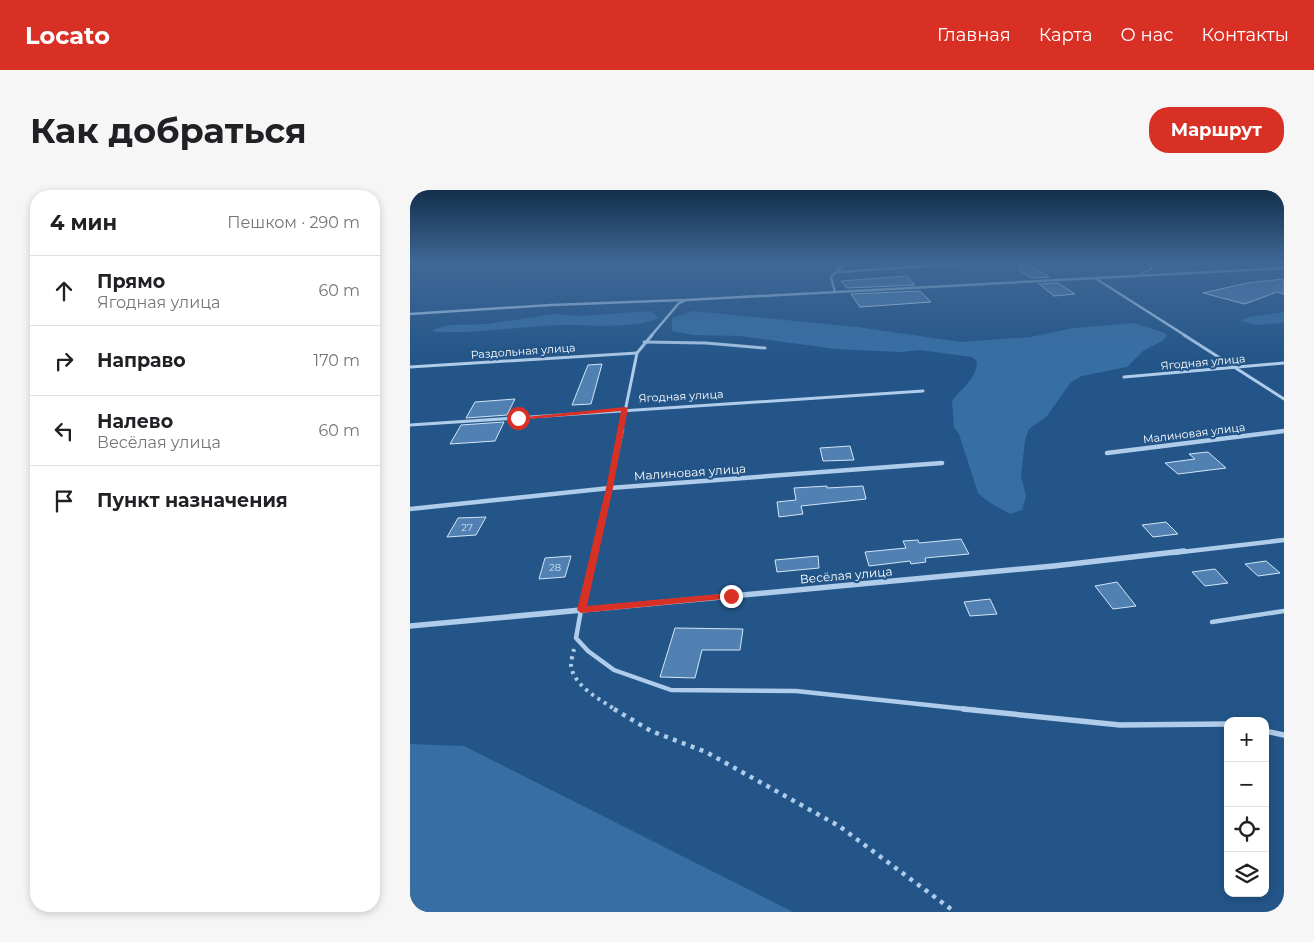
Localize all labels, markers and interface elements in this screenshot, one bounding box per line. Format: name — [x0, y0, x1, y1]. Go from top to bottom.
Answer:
text: Locato — [25, 21, 110, 50]
text: Главная — [937, 24, 1011, 46]
text: Карта — [1039, 24, 1093, 46]
text: О нас — [1121, 24, 1173, 46]
text: Контакты — [1201, 24, 1289, 46]
button: Маршрут — [1149, 107, 1284, 153]
text: Как добраться — [30, 109, 307, 152]
text: 4 мин — [50, 210, 117, 235]
text: Пешком · 290 m — [227, 213, 360, 232]
text: Прямо — [97, 270, 165, 293]
icon: ahead — [50, 277, 78, 305]
text: 60 m — [318, 281, 360, 300]
text: Ягодная улица — [97, 293, 220, 312]
street label: Раздольная улица — [470, 340, 576, 362]
icon: right — [50, 347, 78, 375]
text: Направо — [97, 349, 186, 372]
text: 170 m — [313, 351, 360, 370]
street label: Ягодная улица — [1160, 351, 1246, 373]
street label: Ягодная улица — [638, 387, 724, 405]
route start — [507, 407, 530, 430]
text: Налево — [97, 410, 173, 433]
icon: left — [50, 417, 78, 445]
street label: Малиновая улица — [1142, 420, 1246, 446]
text: 60 m — [318, 421, 360, 440]
text: Весёлая улица — [97, 433, 221, 452]
street label: Малиновая улица — [633, 461, 747, 483]
icon: arrive — [50, 487, 78, 515]
text: Пункт назначения — [97, 489, 288, 512]
house number: 27 — [461, 521, 473, 534]
house number: 28 — [549, 561, 561, 574]
street label: Весёлая улица — [799, 563, 893, 587]
route end — [720, 585, 743, 608]
map controls — [1224, 717, 1269, 897]
button: + — [1224, 717, 1269, 762]
button: − — [1224, 762, 1269, 807]
button: locate — [1224, 807, 1269, 852]
button: layers — [1224, 852, 1269, 897]

